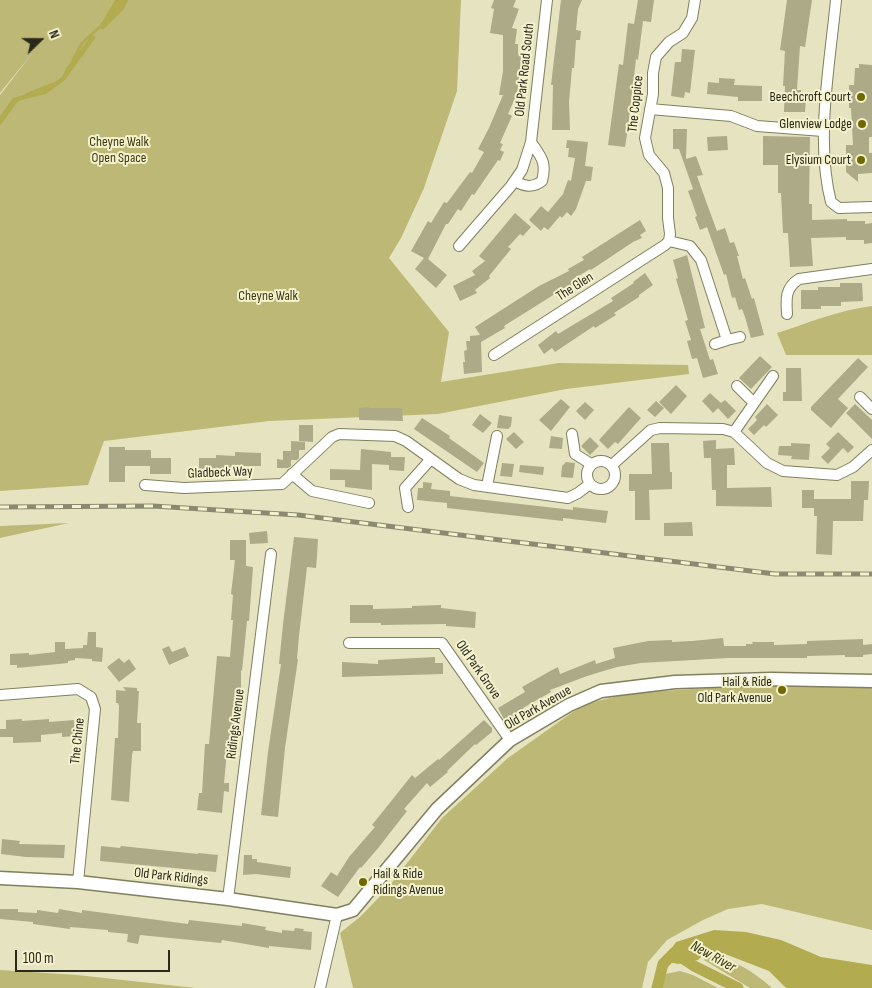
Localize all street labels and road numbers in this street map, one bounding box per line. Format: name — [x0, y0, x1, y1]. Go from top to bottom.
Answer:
street label: Old Park Road South — [512, 23, 538, 117]
street label: The Coppice — [625, 75, 647, 133]
street label: The Glen — [553, 269, 597, 305]
street label: Gladbeck Way — [187, 463, 253, 483]
street label: Old Park Grove — [452, 637, 504, 703]
street label: Old Park Avenue — [502, 682, 574, 734]
street label: Ridings Avenue — [223, 688, 249, 760]
street label: The Chine — [67, 717, 89, 765]
street label: Old Park Ridings — [133, 865, 209, 889]

